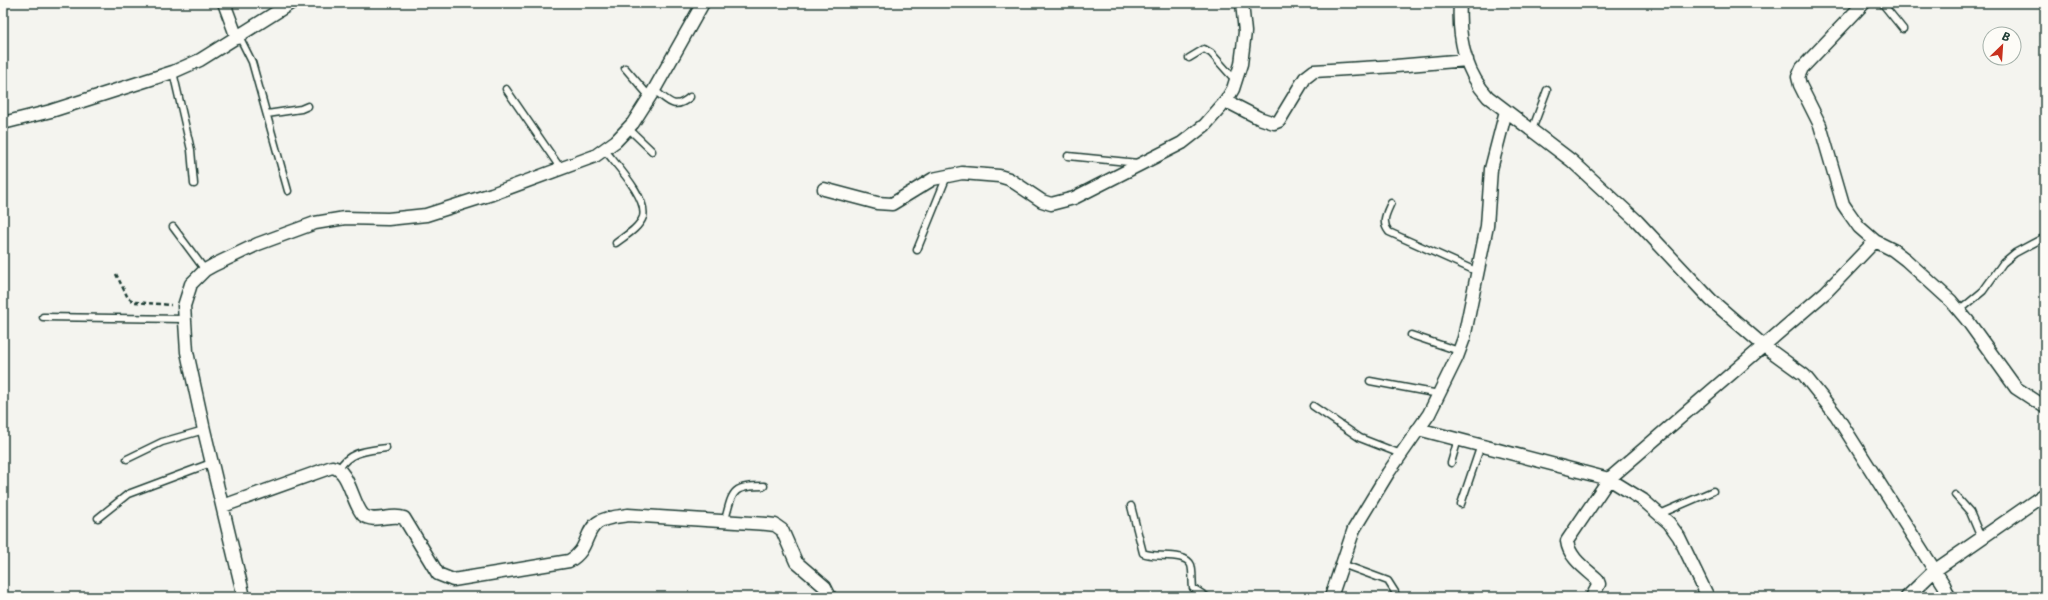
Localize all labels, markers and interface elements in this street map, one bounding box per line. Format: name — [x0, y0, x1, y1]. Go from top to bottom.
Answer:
north arrow — [1982, 26, 2022, 66]
text: B — [1999, 27, 2014, 46]

